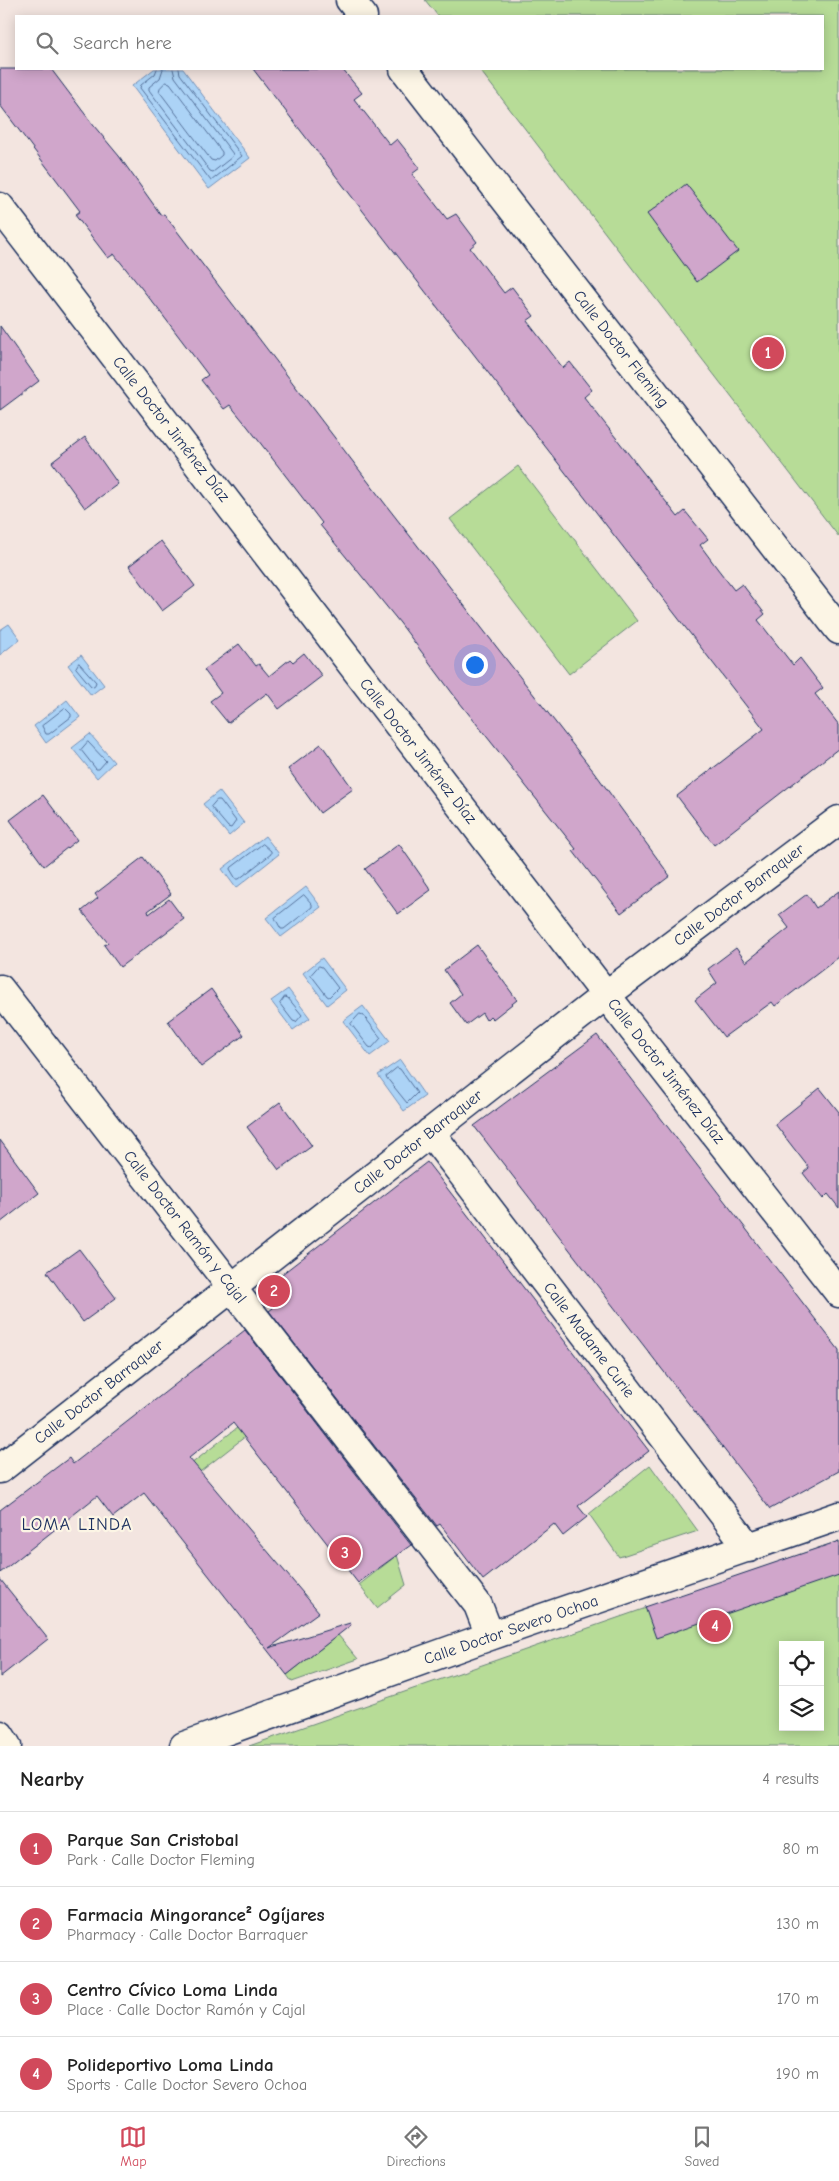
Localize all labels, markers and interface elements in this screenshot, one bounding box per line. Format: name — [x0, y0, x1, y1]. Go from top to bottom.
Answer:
search box — [15, 15, 824, 70]
icon: search — [33, 29, 61, 57]
text: Search here — [73, 32, 172, 54]
street label: Calle Doctor Fleming — [570, 287, 672, 411]
pin: 1 — [752, 334, 784, 372]
street label: Calle Doctor Jiménez Díaz — [109, 353, 233, 505]
your location — [462, 652, 488, 678]
street label: Calle Doctor Jiménez Díaz — [356, 675, 480, 827]
street label: Calle Doctor Barraquer — [670, 840, 808, 950]
street label: Calle Doctor Jiménez Díaz — [604, 995, 728, 1147]
street label: Calle Doctor Barraquer — [350, 1086, 487, 1198]
street label: Calle Doctor Ramón y Cajal — [120, 1147, 250, 1307]
pin: 2 — [258, 1272, 290, 1310]
street label: Calle Madame Curie — [540, 1279, 638, 1401]
street label: Calle Doctor Barraquer — [31, 1336, 168, 1448]
district label: LOMA LINDA — [21, 1514, 133, 1535]
pin: 3 — [329, 1534, 361, 1572]
street label: Calle Doctor Severo Ochoa — [421, 1592, 601, 1668]
pin: 4 — [699, 1607, 731, 1645]
map controls — [779, 1641, 824, 1731]
button: locate — [779, 1641, 824, 1686]
button: layers — [779, 1686, 824, 1731]
text: Nearby — [20, 1767, 84, 1791]
text: 4 results — [762, 1770, 819, 1788]
text: Parque San Cristobal — [67, 1829, 239, 1851]
text: 1 — [33, 1840, 39, 1858]
text: 80 m — [782, 1840, 819, 1858]
text: Park · Calle Doctor Fleming — [67, 1851, 255, 1869]
text: Farmacia Mingorance² Ogíjares — [67, 1904, 325, 1926]
text: 2 — [32, 1915, 40, 1933]
text: 130 m — [776, 1915, 819, 1933]
text: Pharmacy · Calle Doctor Barraquer — [67, 1926, 308, 1944]
text: Centro Cívico Loma Linda — [67, 1979, 278, 2001]
text: 3 — [32, 1990, 40, 2008]
text: 170 m — [777, 1990, 819, 2008]
text: Place · Calle Doctor Ramón y Cajal — [67, 2001, 306, 2019]
text: Polideportivo Loma Linda — [67, 2054, 274, 2076]
text: 4 — [32, 2065, 40, 2083]
text: 190 m — [776, 2065, 819, 2083]
text: Sports · Calle Doctor Severo Ochoa — [67, 2076, 307, 2094]
tab: Map — [119, 2123, 147, 2170]
tab: Directions — [386, 2123, 446, 2170]
tab: Saved — [685, 2123, 720, 2170]

